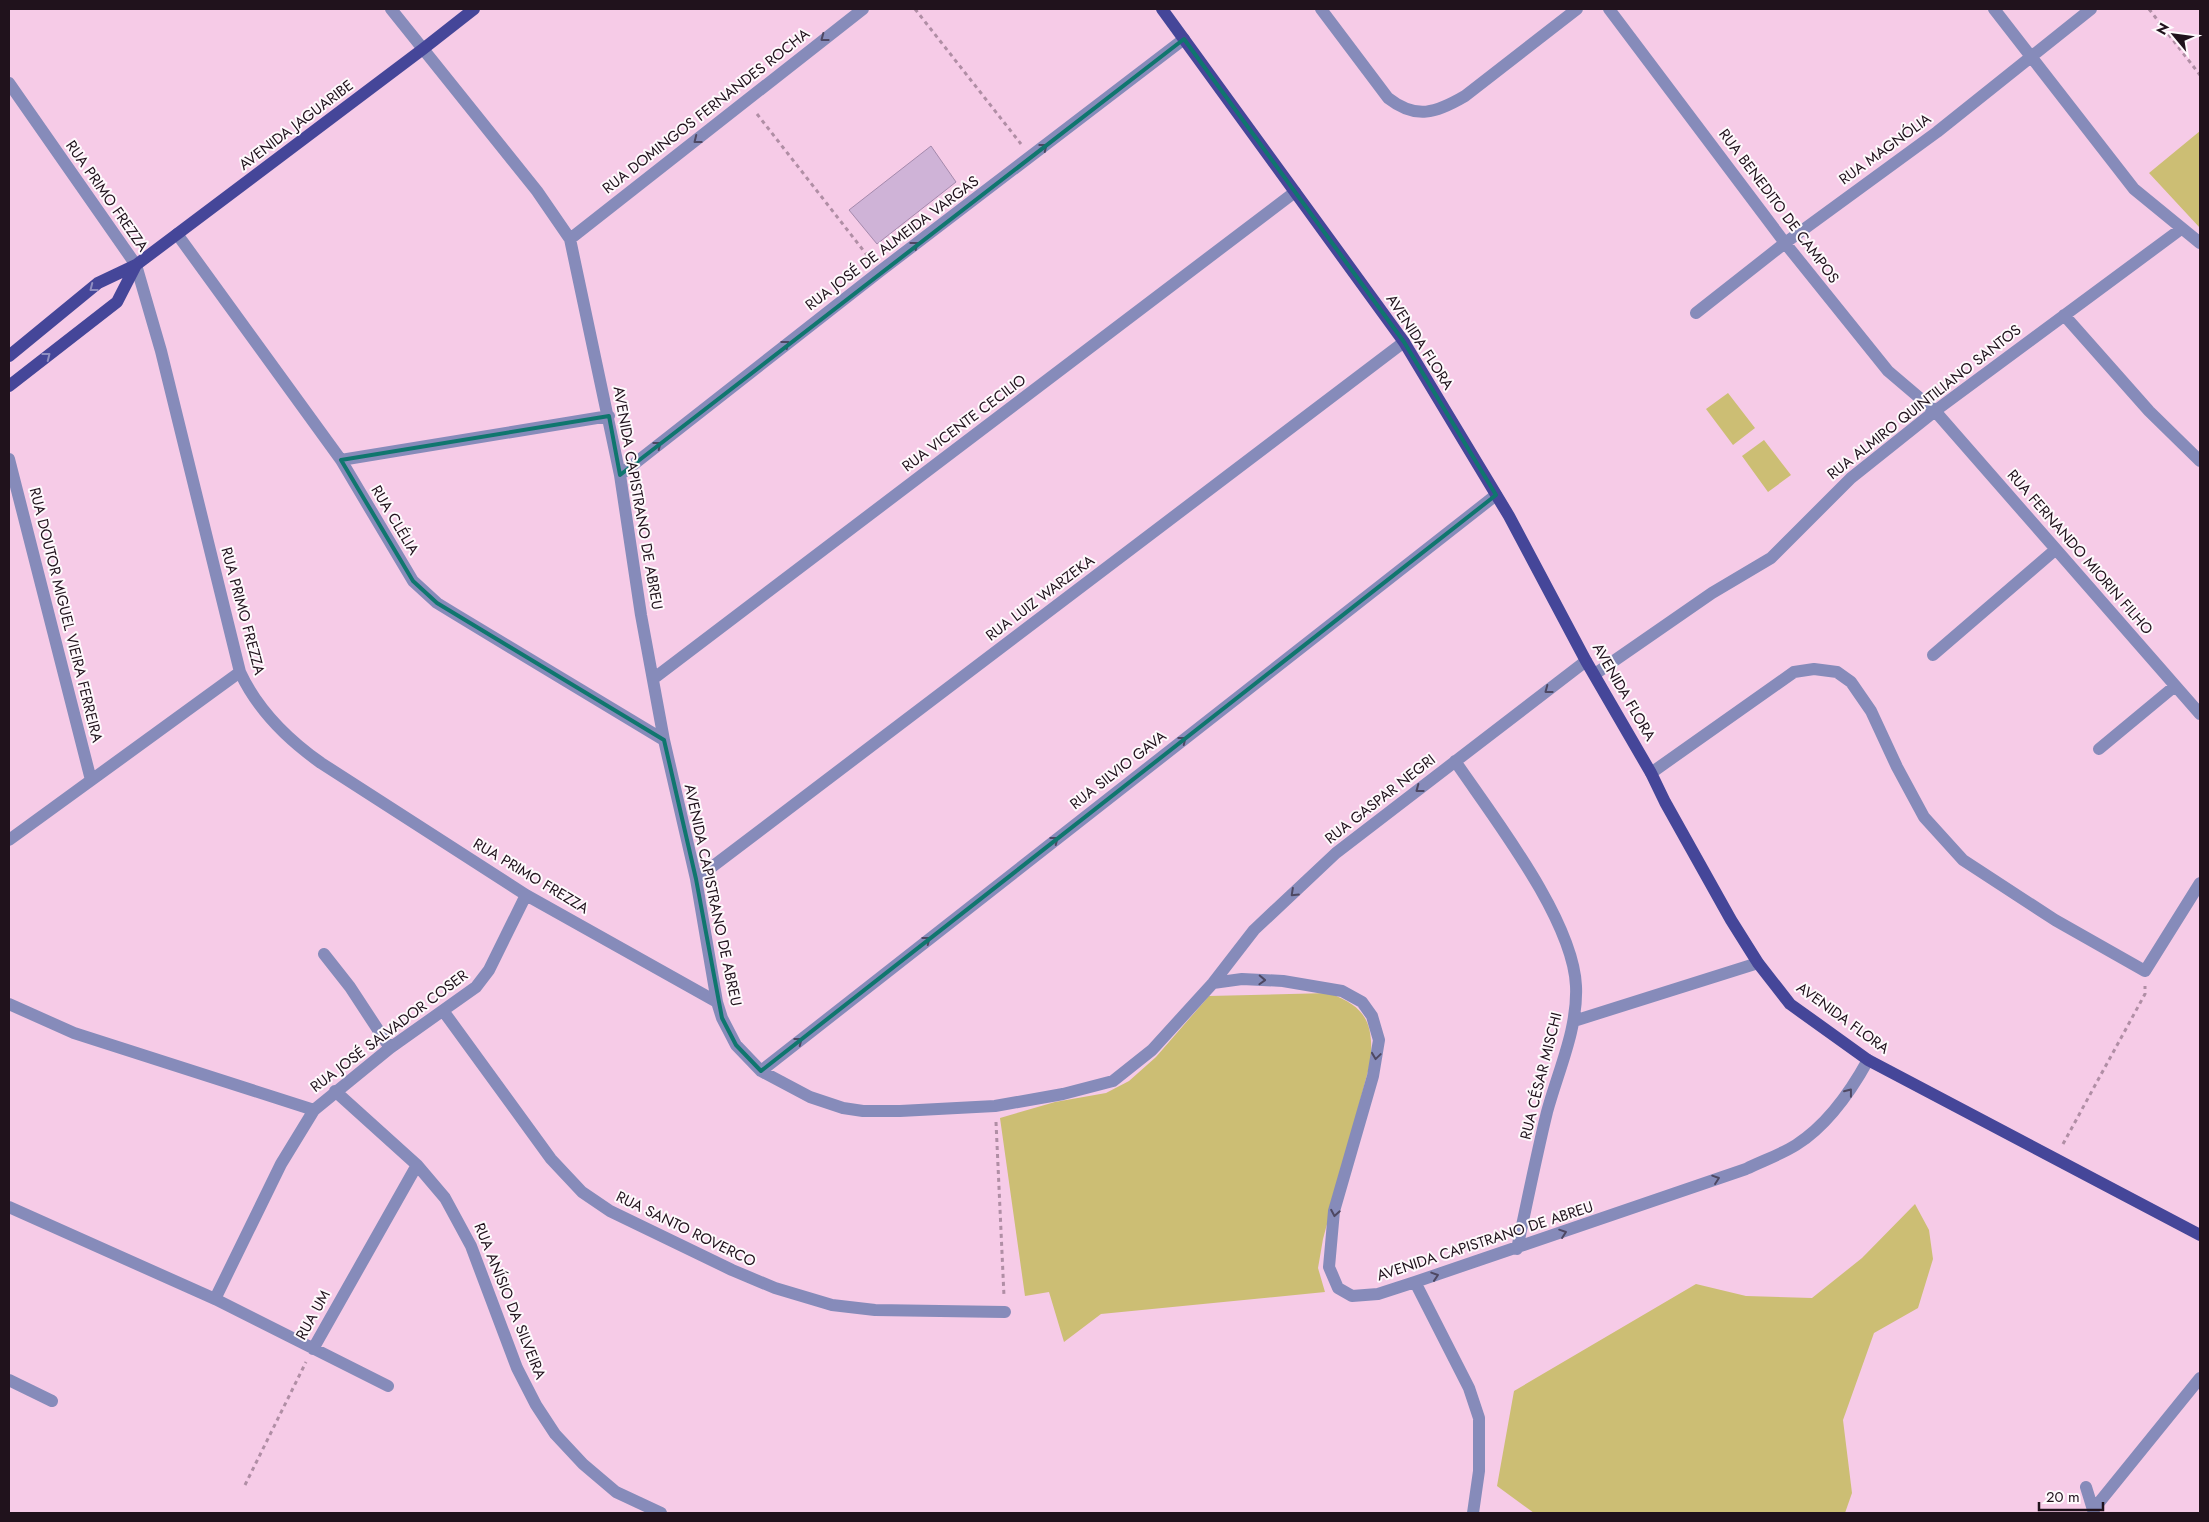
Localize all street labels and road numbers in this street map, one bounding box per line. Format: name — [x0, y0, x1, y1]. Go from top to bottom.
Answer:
street label: RUA DOMINGOS FERNANDES ROCHA — [598, 23, 814, 199]
street label: AVENIDA JAGUARIBE — [234, 74, 358, 176]
street label: RUA MAGNÓLIA — [1834, 108, 1936, 190]
street label: RUA BENEDITO DE CAMPOS — [1713, 124, 1845, 288]
street label: RUA PRIMO FREZZA — [60, 136, 154, 256]
street label: RUA JOSÉ DE ALMEIDA VARGAS — [801, 170, 983, 316]
street label: AVENIDA FLORA — [1381, 290, 1459, 394]
street label: RUA ALMIRO QUINTILIANO SANTOS — [1822, 319, 2026, 485]
street label: RUA VICENTE CECILIO — [897, 369, 1031, 477]
street label: AVENIDA CAPISTRANO DE ABREU — [607, 385, 669, 611]
street label: RUA FERNANDO MIORIN FILHO — [2002, 465, 2158, 639]
street label: RUA CLÉLIA — [366, 481, 425, 559]
street label: RUA DOUTOR MIGUEL VIEIRA FERREIRA — [24, 485, 108, 745]
street label: RUA PRIMO FREZZA — [215, 545, 271, 677]
street label: RUA LUIZ WARZEKA — [981, 550, 1099, 646]
street label: AVENIDA FLORA — [1587, 639, 1661, 745]
street label: RUA SILVIO GAVA — [1065, 725, 1171, 815]
street label: RUA GASPAR NEGRI — [1320, 749, 1440, 849]
street label: AVENIDA CAPISTRANO DE ABREU — [679, 782, 747, 1008]
street label: RUA PRIMO FREZZA — [469, 833, 593, 919]
street label: RUA JOSÉ SALVADOR COSER — [306, 964, 473, 1098]
street label: AVENIDA FLORA — [1792, 977, 1894, 1059]
street label: RUA CÉSAR MISCHI — [1515, 1010, 1567, 1142]
street label: RUA SANTO ROVERCO — [612, 1186, 760, 1272]
street label: AVENIDA CAPISTRANO DE ABREU — [1374, 1196, 1596, 1286]
street label: RUA ANÍSIO DA SILVEIRA — [469, 1219, 552, 1383]
street label: RUA UM — [290, 1286, 336, 1344]

